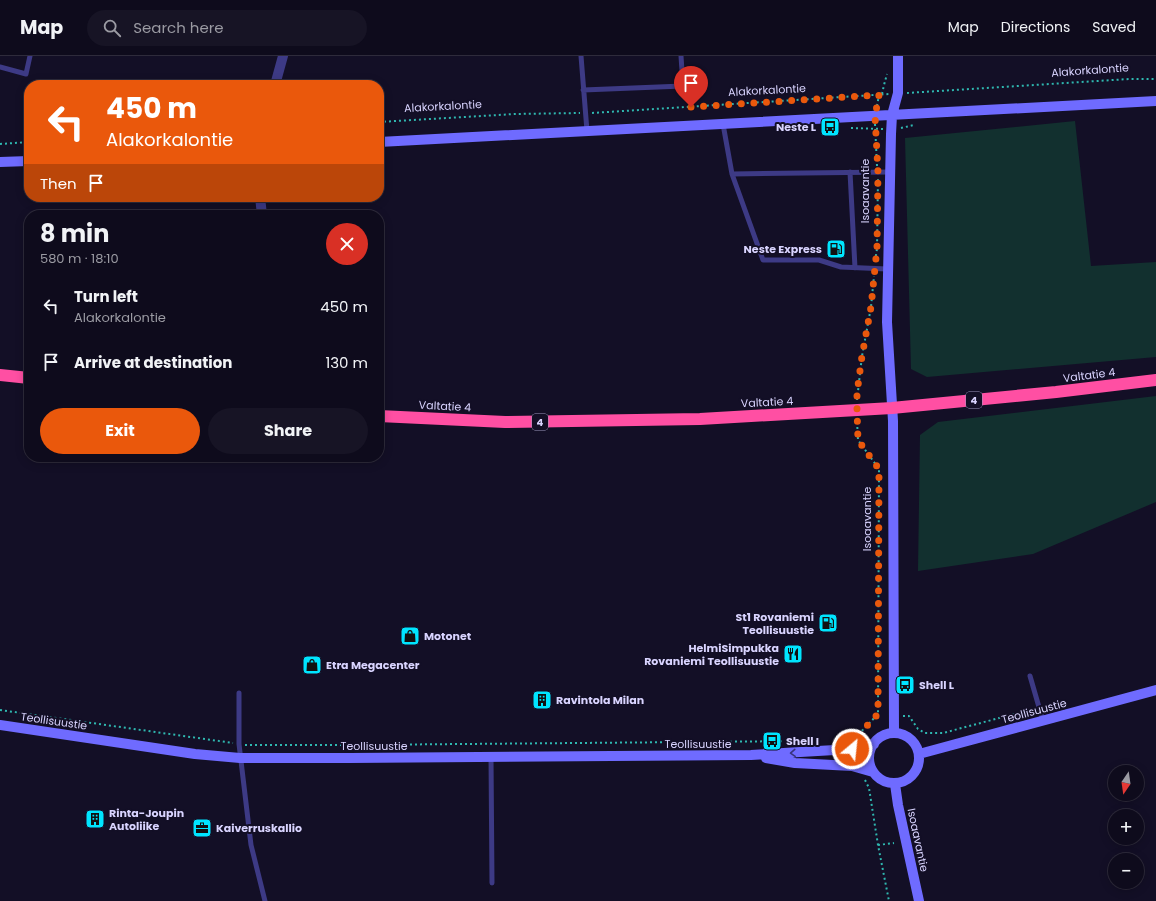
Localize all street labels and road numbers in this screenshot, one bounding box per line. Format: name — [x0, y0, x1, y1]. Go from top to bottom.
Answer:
street label: Alakorkalontie — [1051, 59, 1130, 81]
street label: Alakorkalontie — [728, 80, 806, 100]
street label: Alakorkalontie — [404, 96, 482, 116]
street label: Isoaavantie — [857, 159, 873, 223]
street label: Valtatie 4 — [1062, 364, 1116, 386]
road number: 4 — [966, 392, 982, 408]
street label: Valtatie 4 — [740, 393, 794, 411]
street label: Valtatie 4 — [418, 397, 472, 415]
road number: 4 — [532, 414, 548, 430]
street label: Isoaavantie — [859, 487, 875, 551]
street label: Teollisuustie — [1000, 695, 1069, 727]
street label: Teollisuustie — [20, 708, 88, 734]
street label: Teollisuustie — [664, 736, 732, 752]
street label: Teollisuustie — [340, 738, 408, 754]
street label: Isoaavantie — [903, 807, 933, 873]

